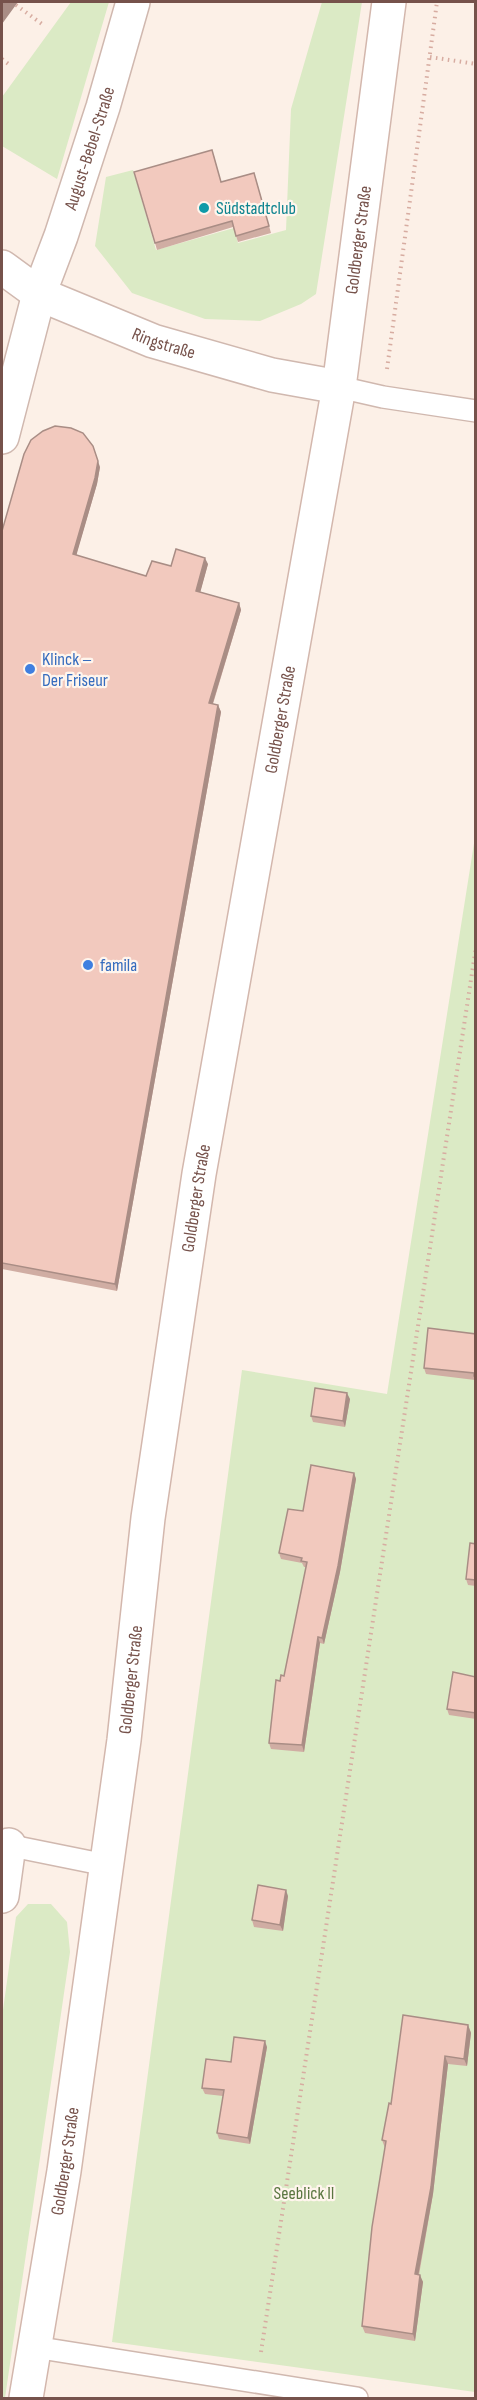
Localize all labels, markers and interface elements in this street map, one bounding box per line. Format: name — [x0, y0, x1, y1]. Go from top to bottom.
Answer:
street label: August-Bebel-Straße — [60, 84, 119, 214]
street label: Goldberger Straße — [341, 185, 376, 295]
place label: Südstadtclub — [216, 198, 296, 219]
marker: Südstadtclub — [197, 201, 211, 215]
street label: Ringstraße — [129, 323, 198, 364]
place label: Klinck – Der Friseur — [42, 649, 108, 691]
marker: Klinck – Der Friseur — [23, 662, 37, 676]
street label: Goldberger Straße — [260, 664, 300, 775]
place label: famila — [100, 955, 137, 976]
marker: famila — [81, 958, 95, 972]
street label: Goldberger Straße — [178, 1143, 215, 1254]
street label: Goldberger Straße — [115, 1624, 147, 1735]
street label: Goldberger Straße — [47, 2106, 84, 2217]
park label: Seeblick II — [274, 2183, 334, 2204]

